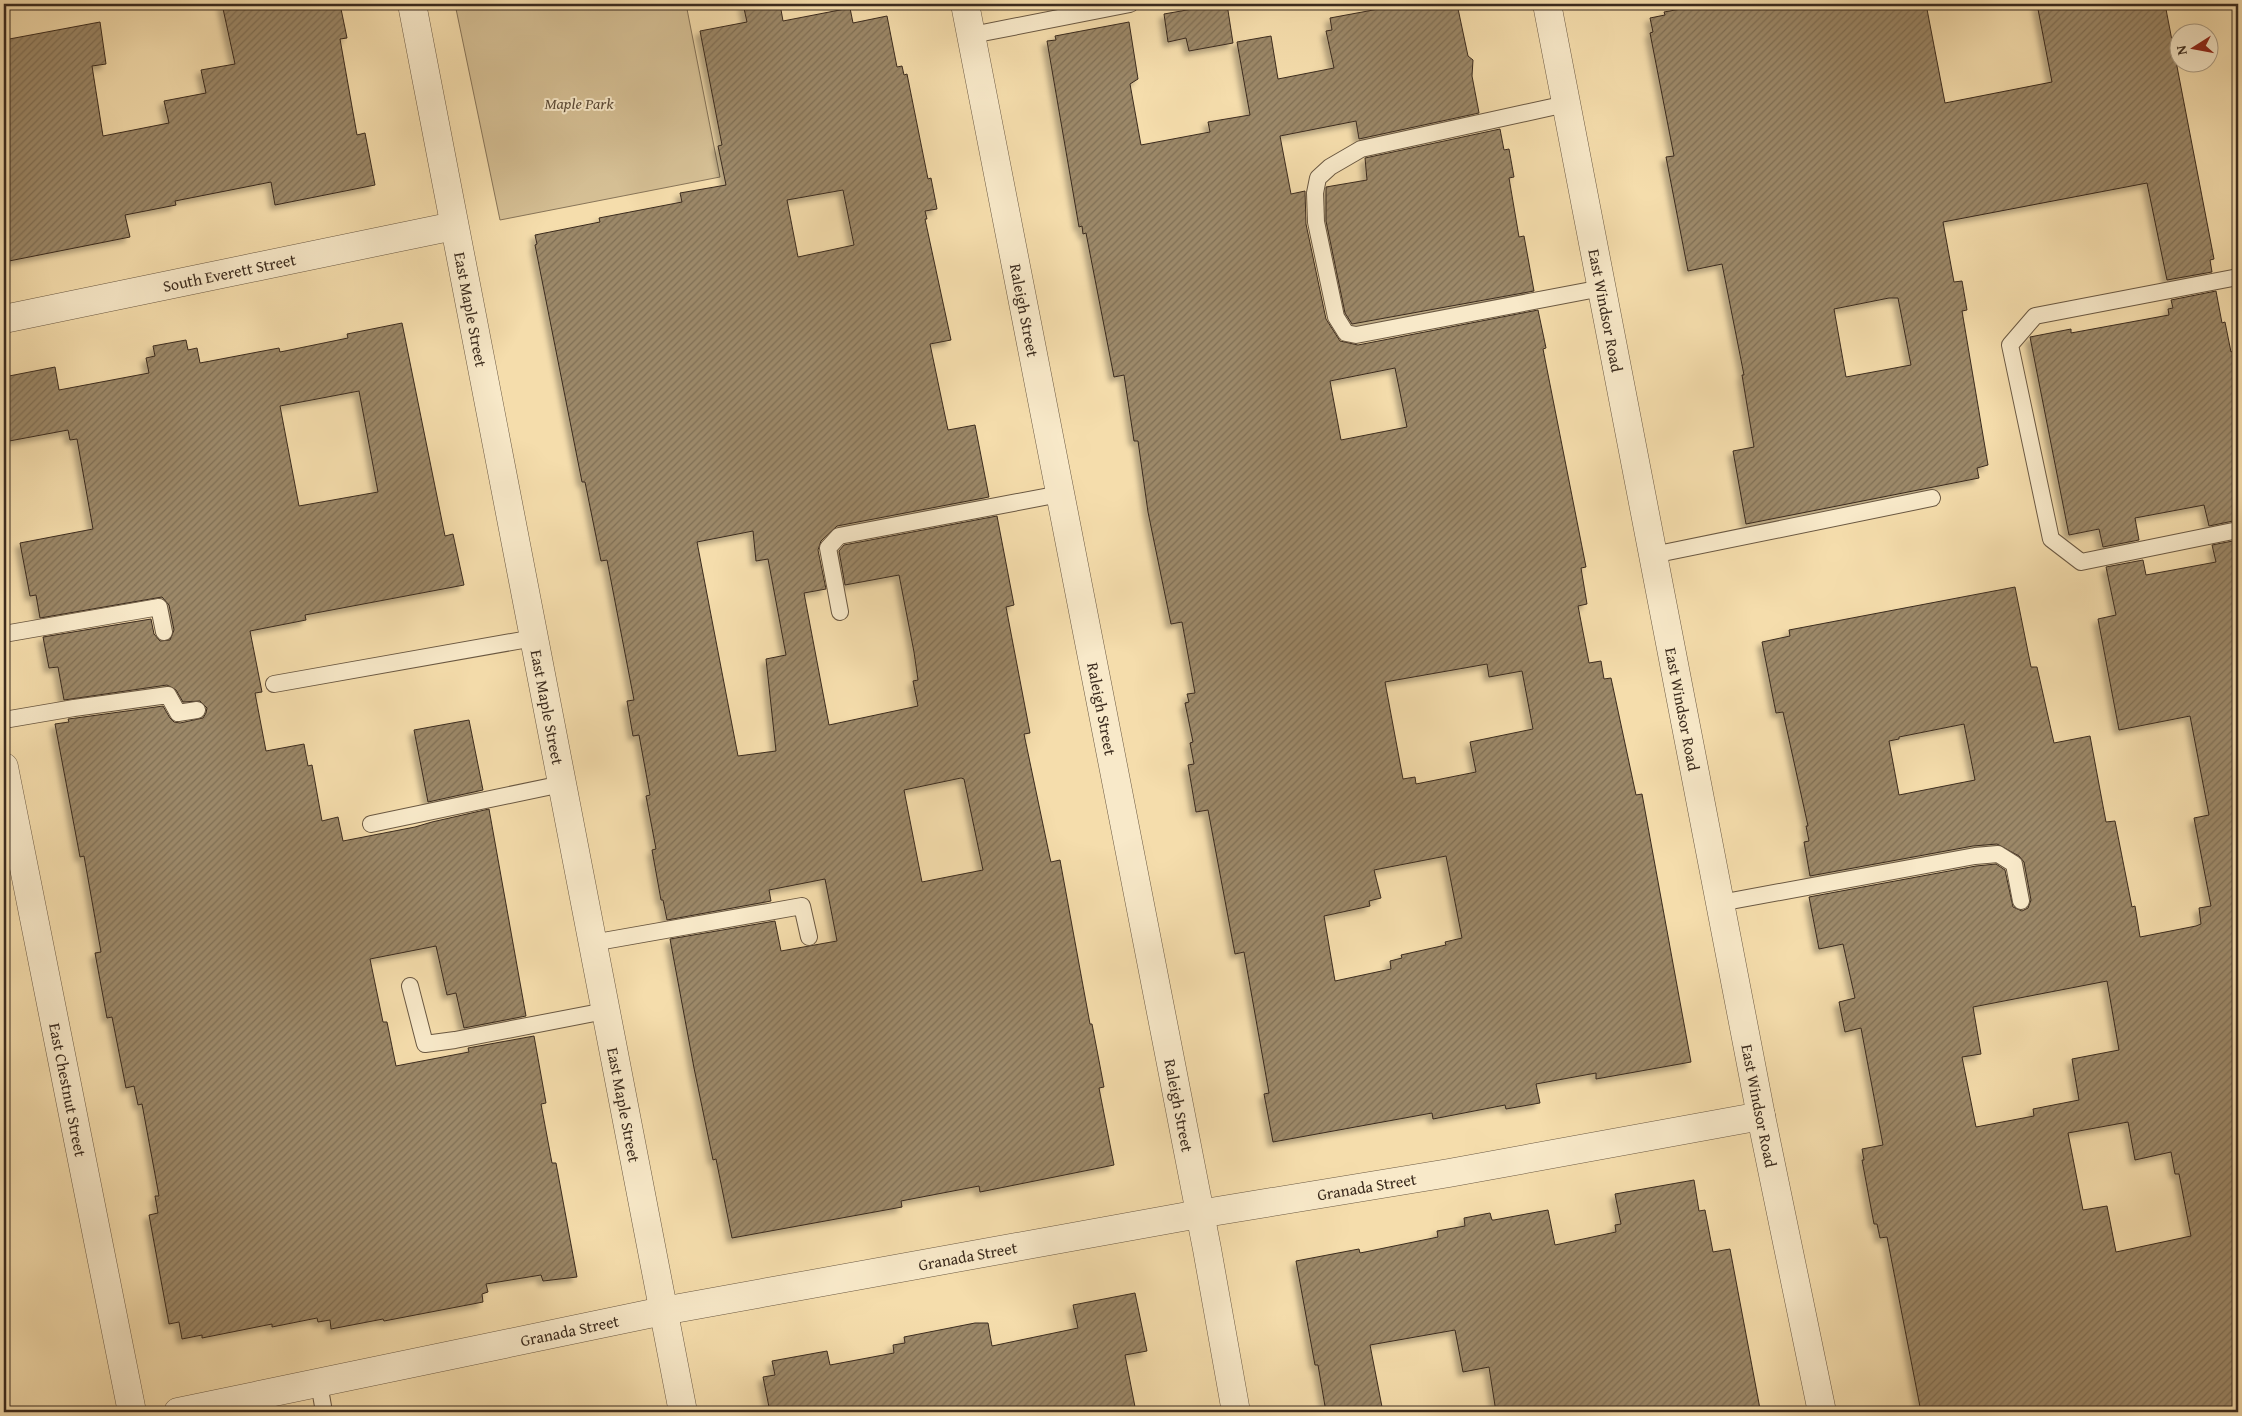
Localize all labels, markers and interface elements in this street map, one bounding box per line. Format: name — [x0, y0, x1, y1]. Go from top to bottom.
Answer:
north arrow — [2170, 22, 2220, 72]
text: N — [2170, 43, 2192, 57]
park label: Maple Park — [544, 91, 614, 115]
street label: South Everett Street — [161, 247, 298, 298]
street label: East Windsor Road — [1582, 247, 1630, 374]
street label: East Maple Street — [448, 250, 494, 369]
street label: Raleigh Street — [1004, 262, 1045, 359]
street label: East Windsor Road — [1659, 645, 1706, 773]
street label: East Maple Street — [525, 648, 570, 767]
street label: Raleigh Street — [1081, 660, 1123, 758]
street label: East Chestnut Street — [43, 1021, 93, 1159]
street label: East Windsor Road — [1735, 1042, 1783, 1170]
street label: East Maple Street — [601, 1045, 647, 1165]
street label: Raleigh Street — [1158, 1057, 1200, 1154]
street label: Granada Street — [1315, 1167, 1418, 1206]
street label: Granada Street — [916, 1235, 1019, 1277]
street label: Granada Street — [518, 1308, 621, 1352]

